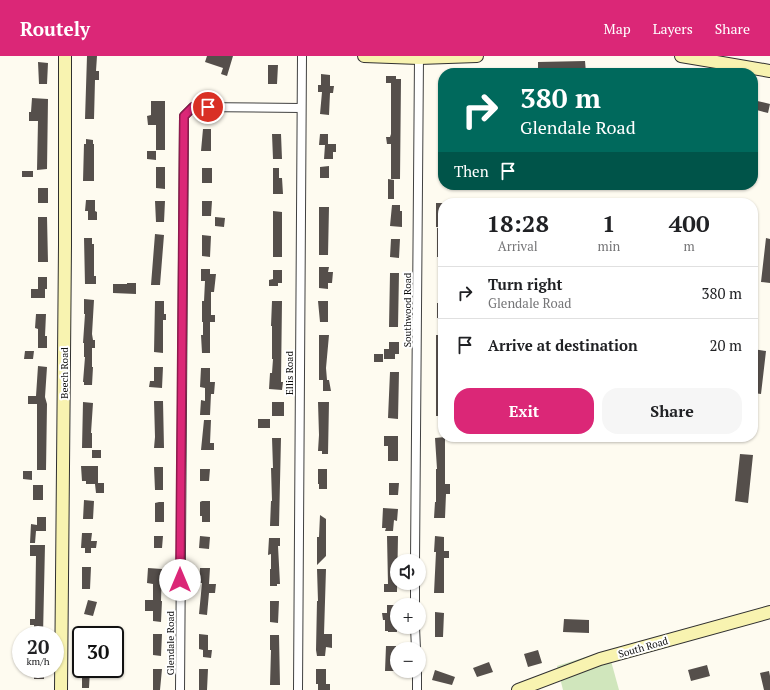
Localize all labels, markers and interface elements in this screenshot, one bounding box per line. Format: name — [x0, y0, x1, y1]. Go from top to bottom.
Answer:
text: Routely — [20, 16, 90, 41]
text: Map — [604, 19, 631, 38]
text: Layers — [653, 19, 693, 38]
text: Share — [715, 19, 750, 38]
text: 380 m — [520, 79, 601, 116]
icon: right — [454, 84, 506, 136]
pin — [191, 90, 225, 124]
icon: arrive — [197, 96, 219, 118]
text: Glendale Road — [520, 115, 636, 139]
icon: arrive — [497, 160, 519, 182]
text: Then — [454, 161, 489, 181]
text: 18:28 — [486, 207, 549, 239]
text: 1 — [602, 207, 616, 239]
text: 400 — [669, 207, 709, 239]
text: Arrival — [498, 237, 538, 255]
text: min — [597, 237, 620, 255]
text: m — [684, 237, 695, 255]
street label: Southwood Road — [401, 272, 414, 347]
text: Turn right — [488, 274, 563, 294]
icon: right — [454, 282, 476, 304]
text: 380 m — [701, 283, 742, 303]
text: Glendale Road — [488, 294, 572, 312]
icon: arrive — [454, 334, 476, 356]
text: Arrive at destination — [488, 335, 638, 355]
text: 20 m — [709, 335, 742, 355]
street label: Beech Road — [58, 347, 71, 399]
street label: Ellis Road — [283, 351, 296, 395]
button: Exit — [454, 388, 594, 434]
button: Share — [602, 388, 742, 434]
map controls — [390, 554, 426, 678]
button: sound — [390, 554, 426, 590]
position arrow — [159, 559, 201, 601]
button: + — [390, 598, 426, 634]
street label: Glendale Road — [164, 610, 177, 675]
speed limit sign: 30 — [72, 626, 124, 678]
text: 20 — [27, 633, 49, 660]
street label: South Road — [617, 634, 670, 661]
button: − — [390, 642, 426, 678]
text: km/h — [26, 655, 50, 668]

